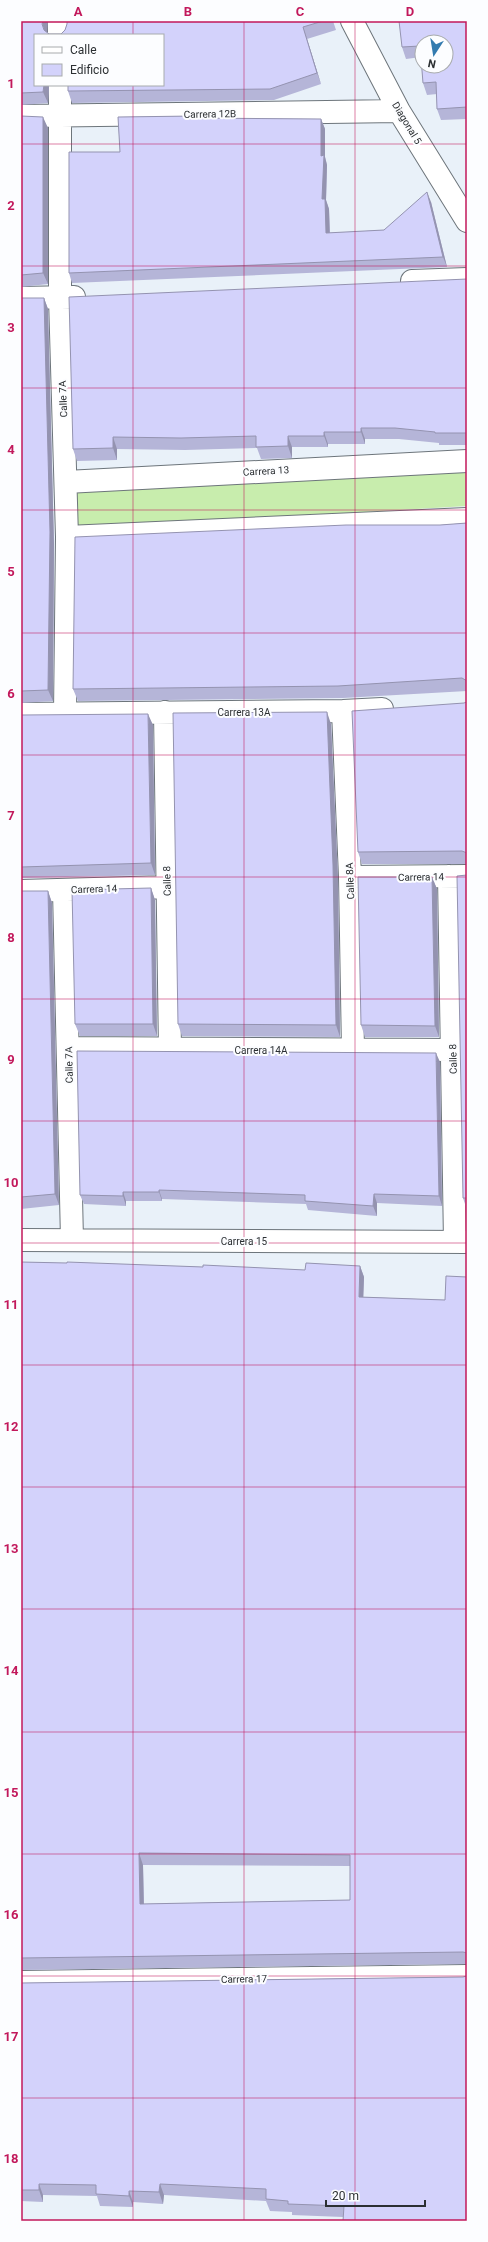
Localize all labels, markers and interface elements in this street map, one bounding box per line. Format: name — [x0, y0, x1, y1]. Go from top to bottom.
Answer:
text: A — [74, 4, 83, 19]
text: B — [184, 4, 192, 19]
text: C — [296, 4, 305, 19]
text: D — [406, 4, 414, 19]
legend — [34, 34, 164, 86]
north arrow — [414, 34, 454, 74]
text: Calle — [70, 43, 97, 57]
text: N — [427, 56, 437, 70]
text: Edificio — [70, 63, 109, 77]
text: 1 — [7, 76, 15, 91]
street label: Diagonal 5 — [390, 100, 424, 146]
street label: Carrera 12B — [184, 108, 236, 120]
text: 2 — [7, 198, 15, 213]
text: 3 — [7, 320, 15, 335]
street label: Calle 7A — [57, 380, 69, 418]
text: 4 — [7, 442, 15, 457]
street label: Carrera 13 — [243, 464, 289, 478]
text: 5 — [7, 564, 15, 579]
text: 6 — [7, 686, 15, 701]
street label: Carrera 13A — [218, 707, 271, 718]
text: 7 — [7, 808, 15, 823]
street label: Calle 8A — [344, 862, 356, 900]
street label: Calle 8 — [161, 865, 173, 896]
street label: Carrera 14 — [398, 871, 445, 883]
street label: Carrera 14 — [71, 883, 118, 895]
text: 8 — [7, 930, 15, 945]
street label: Calle 8 — [447, 1043, 459, 1074]
street label: Carrera 14A — [235, 1045, 288, 1056]
street label: Calle 7A — [63, 1046, 75, 1083]
text: 9 — [7, 1052, 15, 1067]
text: 10 — [4, 1175, 18, 1190]
street label: Carrera 15 — [221, 1236, 268, 1247]
text: 11 — [4, 1297, 18, 1312]
text: 12 — [4, 1419, 18, 1434]
text: 13 — [4, 1541, 18, 1556]
text: 14 — [4, 1663, 19, 1678]
text: 15 — [4, 1785, 18, 1800]
text: 16 — [4, 1907, 19, 1922]
street label: Carrera 17 — [221, 1973, 268, 1985]
text: 17 — [4, 2029, 18, 2044]
text: 18 — [4, 2151, 18, 2166]
scale bar — [326, 2182, 425, 2208]
text: 20 m — [332, 2189, 359, 2203]

